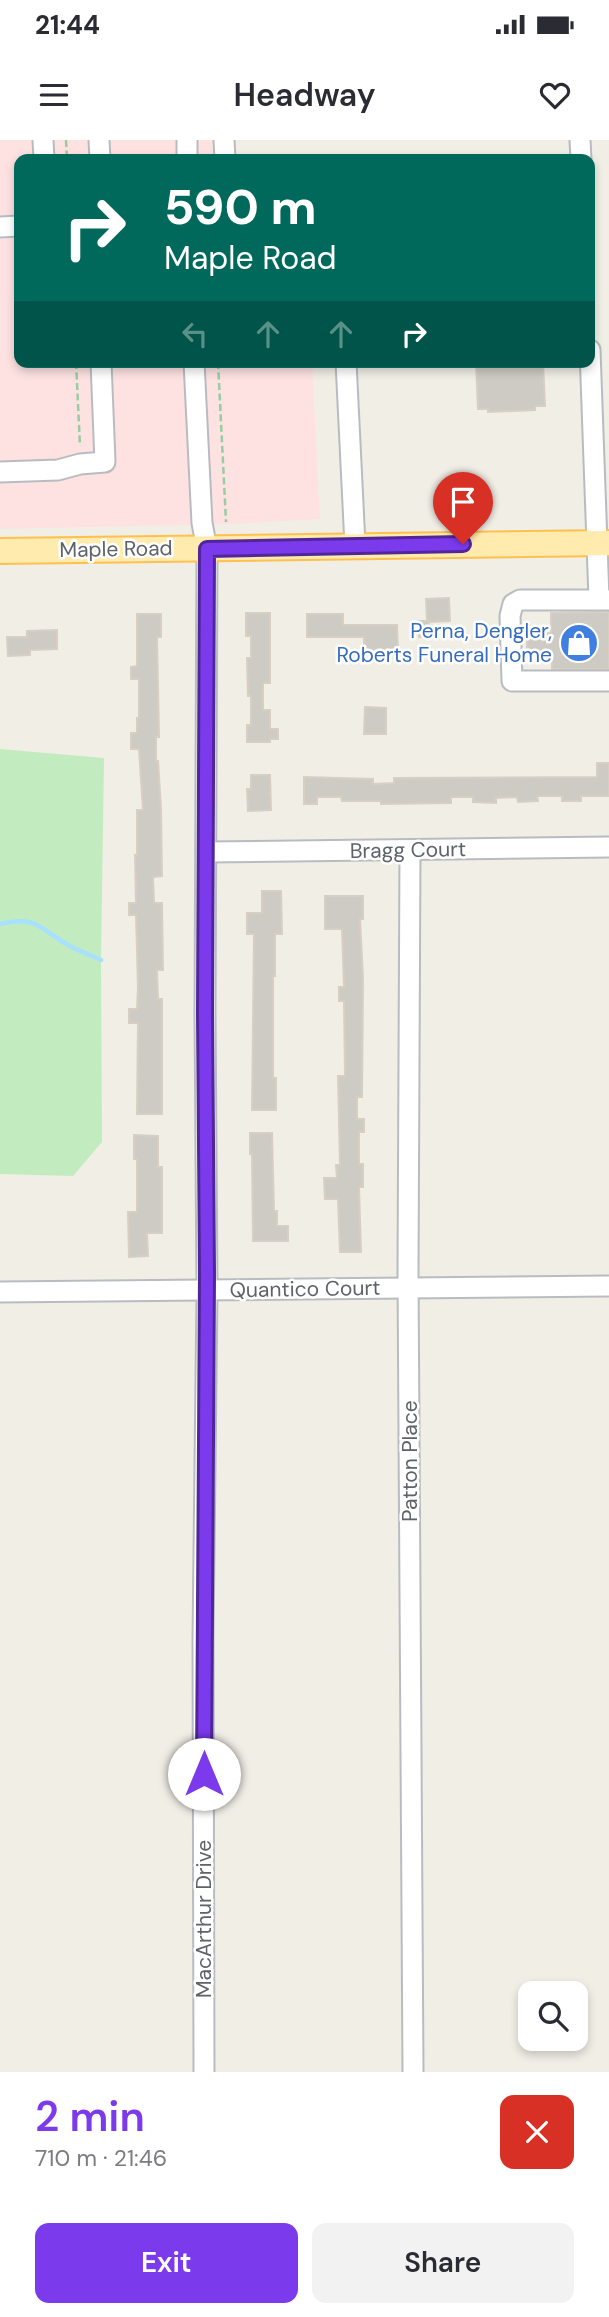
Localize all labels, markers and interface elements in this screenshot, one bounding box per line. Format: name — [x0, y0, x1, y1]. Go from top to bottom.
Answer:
text: 21:44 — [35, 8, 100, 42]
text: Headway — [233, 74, 376, 116]
icon: menu — [35, 76, 73, 114]
icon: heart — [536, 76, 574, 114]
text: 590 m — [164, 175, 317, 239]
icon: right — [49, 182, 140, 273]
text: Maple Road — [164, 237, 337, 279]
icon: left — [176, 315, 214, 353]
icon: ahead — [249, 315, 287, 353]
icon: ahead — [322, 315, 360, 353]
icon: right — [395, 315, 433, 353]
pin — [433, 472, 493, 544]
icon: arrive — [444, 483, 482, 521]
street label: Maple Road — [59, 534, 173, 564]
place label: Perna, Dengler, Roberts Funeral Home — [336, 617, 552, 669]
shop icon: Perna, Dengler, Roberts Funeral Home — [558, 622, 600, 664]
street label: Bragg Court — [350, 835, 466, 865]
street label: Quantico Court — [229, 1274, 381, 1304]
street label: Patton Place — [396, 1400, 424, 1522]
position arrow — [167, 1737, 241, 1811]
street label: MacArthur Drive — [190, 1840, 218, 1998]
map controls — [518, 1981, 588, 2051]
button: search — [518, 1981, 588, 2051]
text: 2 min — [35, 2089, 145, 2144]
button: close — [500, 2095, 574, 2169]
text: 710 m · 21:46 — [35, 2143, 167, 2173]
button: Exit — [35, 2223, 298, 2303]
button: Share — [312, 2223, 574, 2303]

